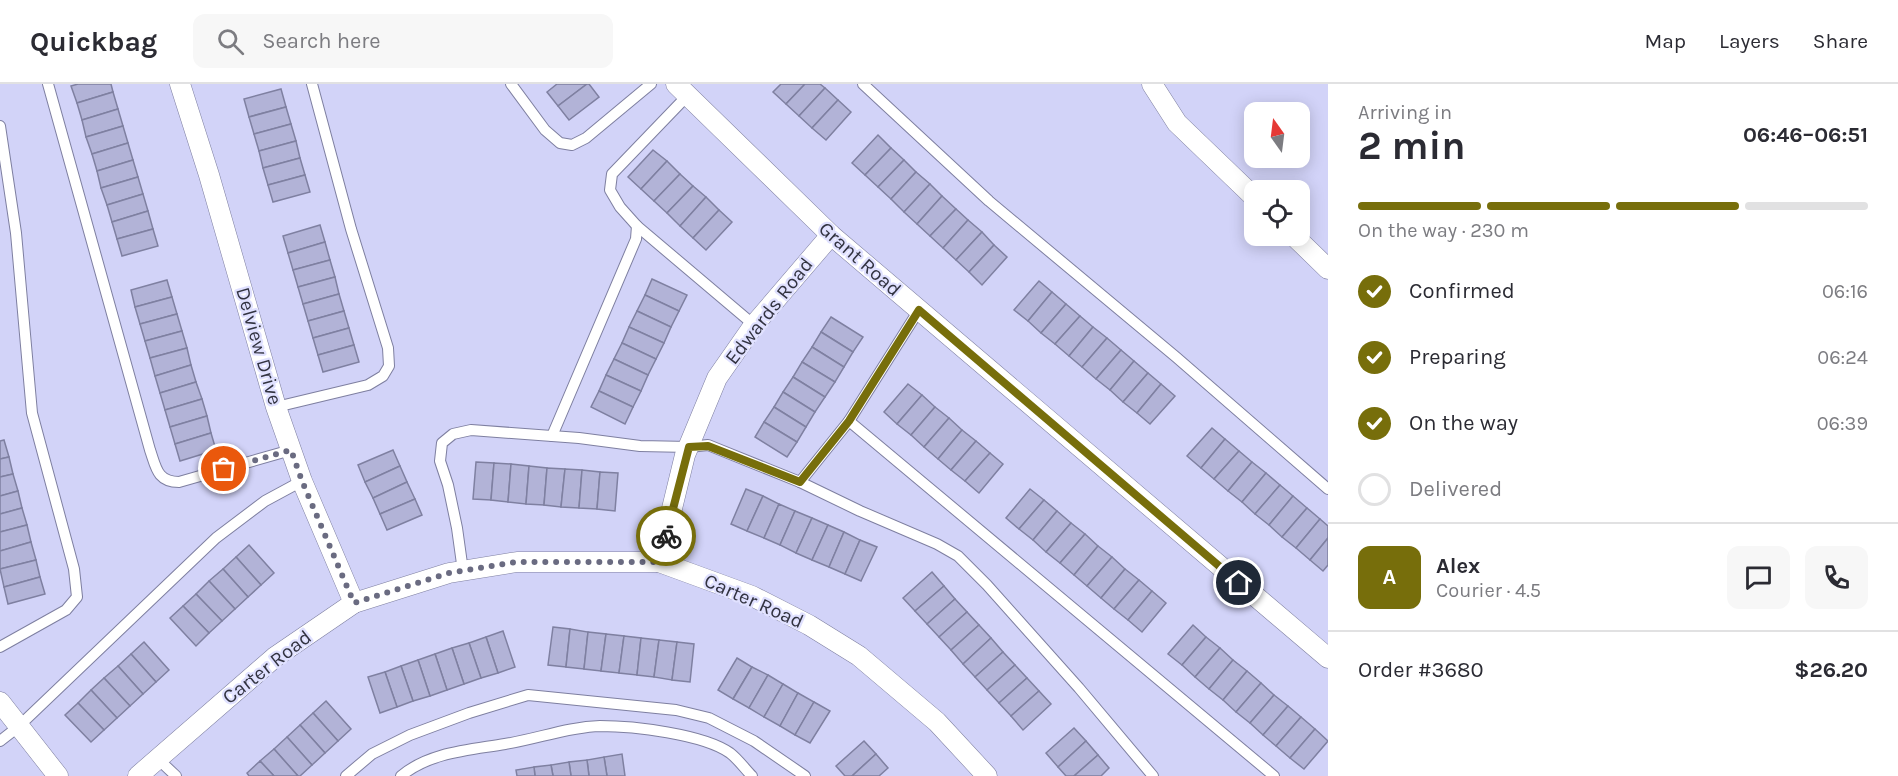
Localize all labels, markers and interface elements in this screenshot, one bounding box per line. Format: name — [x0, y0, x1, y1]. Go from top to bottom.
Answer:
search box — [193, 14, 613, 68]
text: Quickbag — [30, 25, 157, 58]
icon: search — [214, 25, 247, 58]
text: Search here — [262, 28, 381, 54]
text: Map — [1644, 29, 1686, 53]
text: Layers — [1719, 29, 1780, 53]
text: Share — [1813, 29, 1868, 53]
text: Arriving in — [1358, 101, 1452, 124]
north arrow — [1244, 102, 1310, 168]
map controls — [1244, 102, 1310, 246]
text: 06:46–06:51 — [1743, 122, 1868, 148]
text: 2 min — [1358, 123, 1466, 169]
button: locate — [1244, 180, 1310, 246]
street label: Grant Road — [814, 217, 906, 301]
text: On the way · 230 m — [1358, 219, 1529, 242]
street label: Edwards Road — [720, 253, 818, 369]
icon: check — [1358, 275, 1391, 308]
text: Confirmed — [1409, 278, 1515, 304]
text: 06:16 — [1822, 280, 1868, 303]
street label: Delview Drive — [231, 285, 287, 407]
icon: check — [1358, 341, 1391, 374]
text: Preparing — [1409, 344, 1506, 370]
text: 06:24 — [1817, 346, 1868, 369]
icon: check — [1358, 407, 1391, 440]
text: On the way — [1409, 410, 1518, 436]
text: 06:39 — [1817, 412, 1868, 435]
pin — [198, 443, 249, 494]
icon: bag — [207, 452, 240, 485]
text: Delivered — [1409, 476, 1502, 502]
courier — [636, 506, 696, 566]
icon: bike — [650, 520, 683, 553]
button: chat — [1727, 546, 1790, 609]
button: phone — [1805, 546, 1868, 609]
text: Alex — [1436, 553, 1480, 579]
pin — [1213, 557, 1264, 608]
text: A — [1383, 564, 1396, 590]
icon: home — [1222, 566, 1255, 599]
street label: Carter Road — [701, 569, 807, 633]
text: Courier · 4.5 — [1436, 579, 1541, 602]
street label: Carter Road — [218, 625, 316, 709]
text: Order #3680 — [1358, 657, 1484, 683]
text: $26.20 — [1794, 657, 1868, 683]

